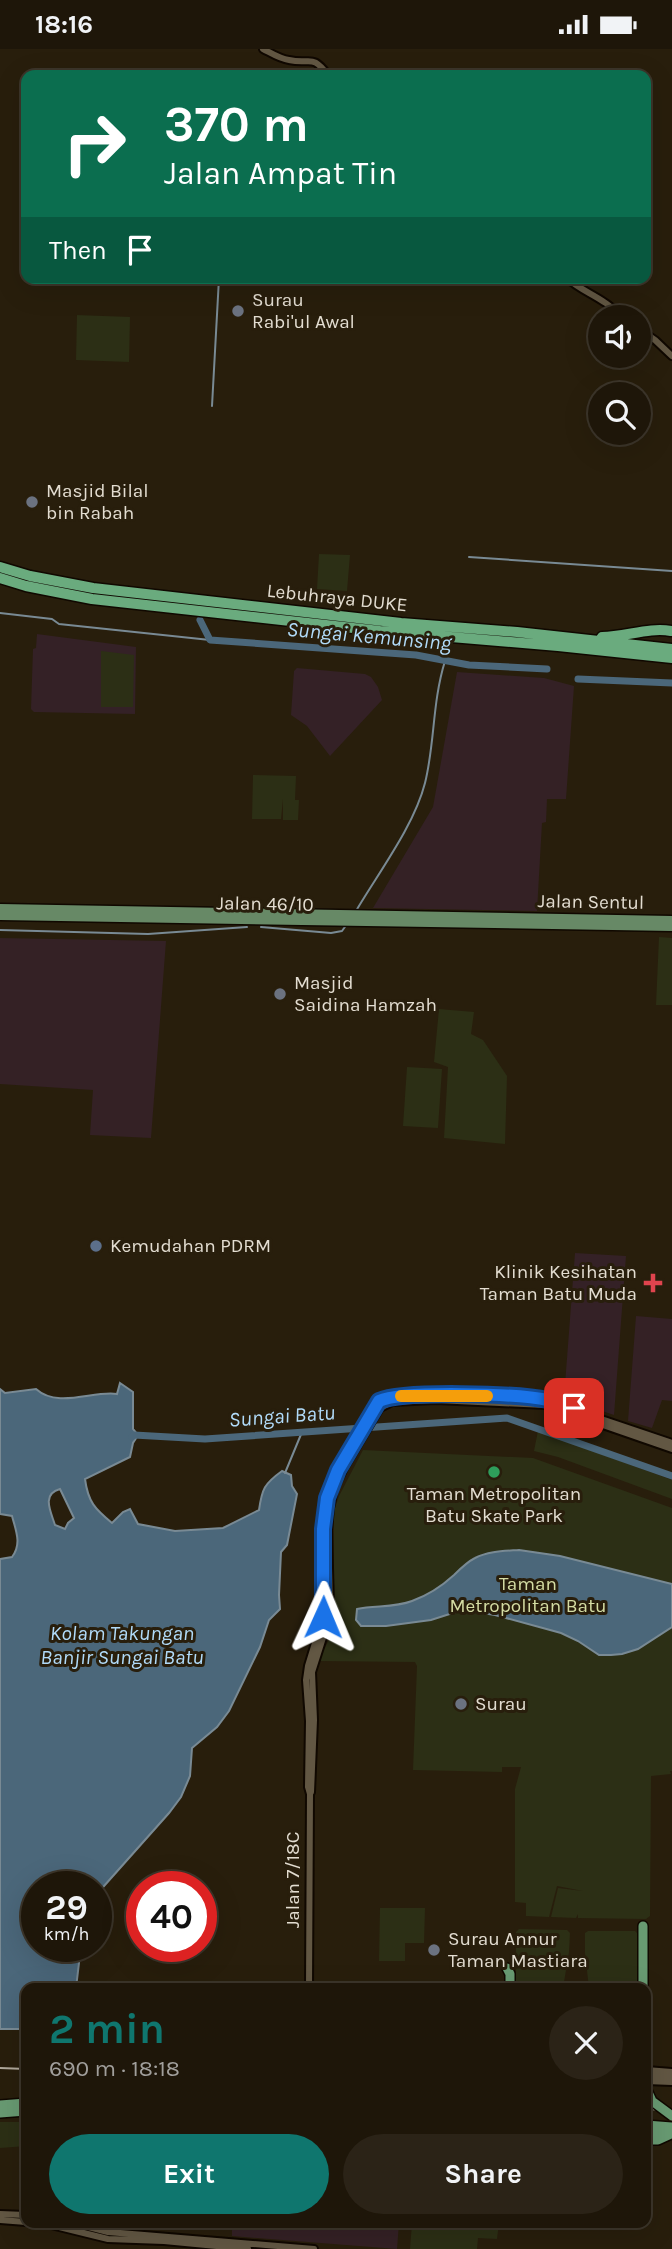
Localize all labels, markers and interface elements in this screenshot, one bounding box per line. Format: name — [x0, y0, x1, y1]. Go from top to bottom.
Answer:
text: 18:16 — [35, 9, 93, 40]
text: 370 m — [164, 96, 309, 153]
icon: right — [49, 98, 140, 189]
text: Jalan Ampat Tin — [164, 155, 397, 192]
icon: arrive — [121, 231, 159, 269]
text: Then — [49, 235, 107, 266]
place label: Surau Rabi'ul Awal — [252, 289, 355, 333]
marker: Surau Rabi'ul Awal — [230, 303, 246, 319]
map controls — [588, 305, 651, 445]
button: sound — [588, 305, 651, 368]
button: search — [588, 382, 651, 445]
place label: Masjid Bilal bin Rabah — [46, 480, 149, 524]
marker: Masjid Bilal bin Rabah — [24, 494, 40, 510]
street label: Lebuhraya DUKE — [266, 580, 408, 616]
water label: Sungai Kemunsing — [286, 617, 454, 655]
street label: Jalan Sentul — [538, 890, 644, 914]
street label: Jalan 46/10 — [216, 892, 314, 916]
place label: Masjid Saidina Hamzah — [294, 972, 437, 1016]
marker: Masjid Saidina Hamzah — [272, 986, 288, 1002]
place label: Kemudahan PDRM — [110, 1235, 271, 1257]
marker: Kemudahan PDRM — [88, 1238, 104, 1254]
place label: Klinik Kesihatan Taman Batu Muda — [480, 1261, 637, 1305]
marker: Klinik Kesihatan Taman Batu Muda — [643, 1273, 663, 1293]
pin — [544, 1378, 604, 1438]
icon: arrive — [555, 1389, 593, 1427]
water label: Sungai Batu — [228, 1400, 336, 1432]
marker: Taman Metropolitan Batu Skate Park — [486, 1464, 502, 1480]
place label: Taman Metropolitan Batu Skate Park — [407, 1483, 581, 1527]
park label: Taman Metropolitan Batu — [449, 1573, 607, 1617]
position arrow — [286, 1580, 360, 1654]
water label: Kolam Takungan Banjir Sungai Batu — [40, 1621, 204, 1669]
place label: Surau — [475, 1693, 527, 1715]
marker: Surau — [453, 1696, 469, 1712]
street label: Jalan 7/18C — [282, 1832, 304, 1928]
speed limit sign: 40 — [126, 1871, 217, 1962]
text: 29 — [45, 1887, 88, 1928]
text: km/h — [44, 1923, 89, 1945]
place label: Surau Annur Taman Mastiara — [448, 1928, 588, 1972]
marker: Surau Annur Taman Mastiara — [426, 1942, 442, 1958]
text: 2 min — [49, 2004, 165, 2054]
button: close — [549, 2006, 623, 2080]
text: 690 m · 18:18 — [49, 2055, 180, 2082]
button: Exit — [49, 2134, 329, 2214]
button: Share — [343, 2134, 623, 2214]

